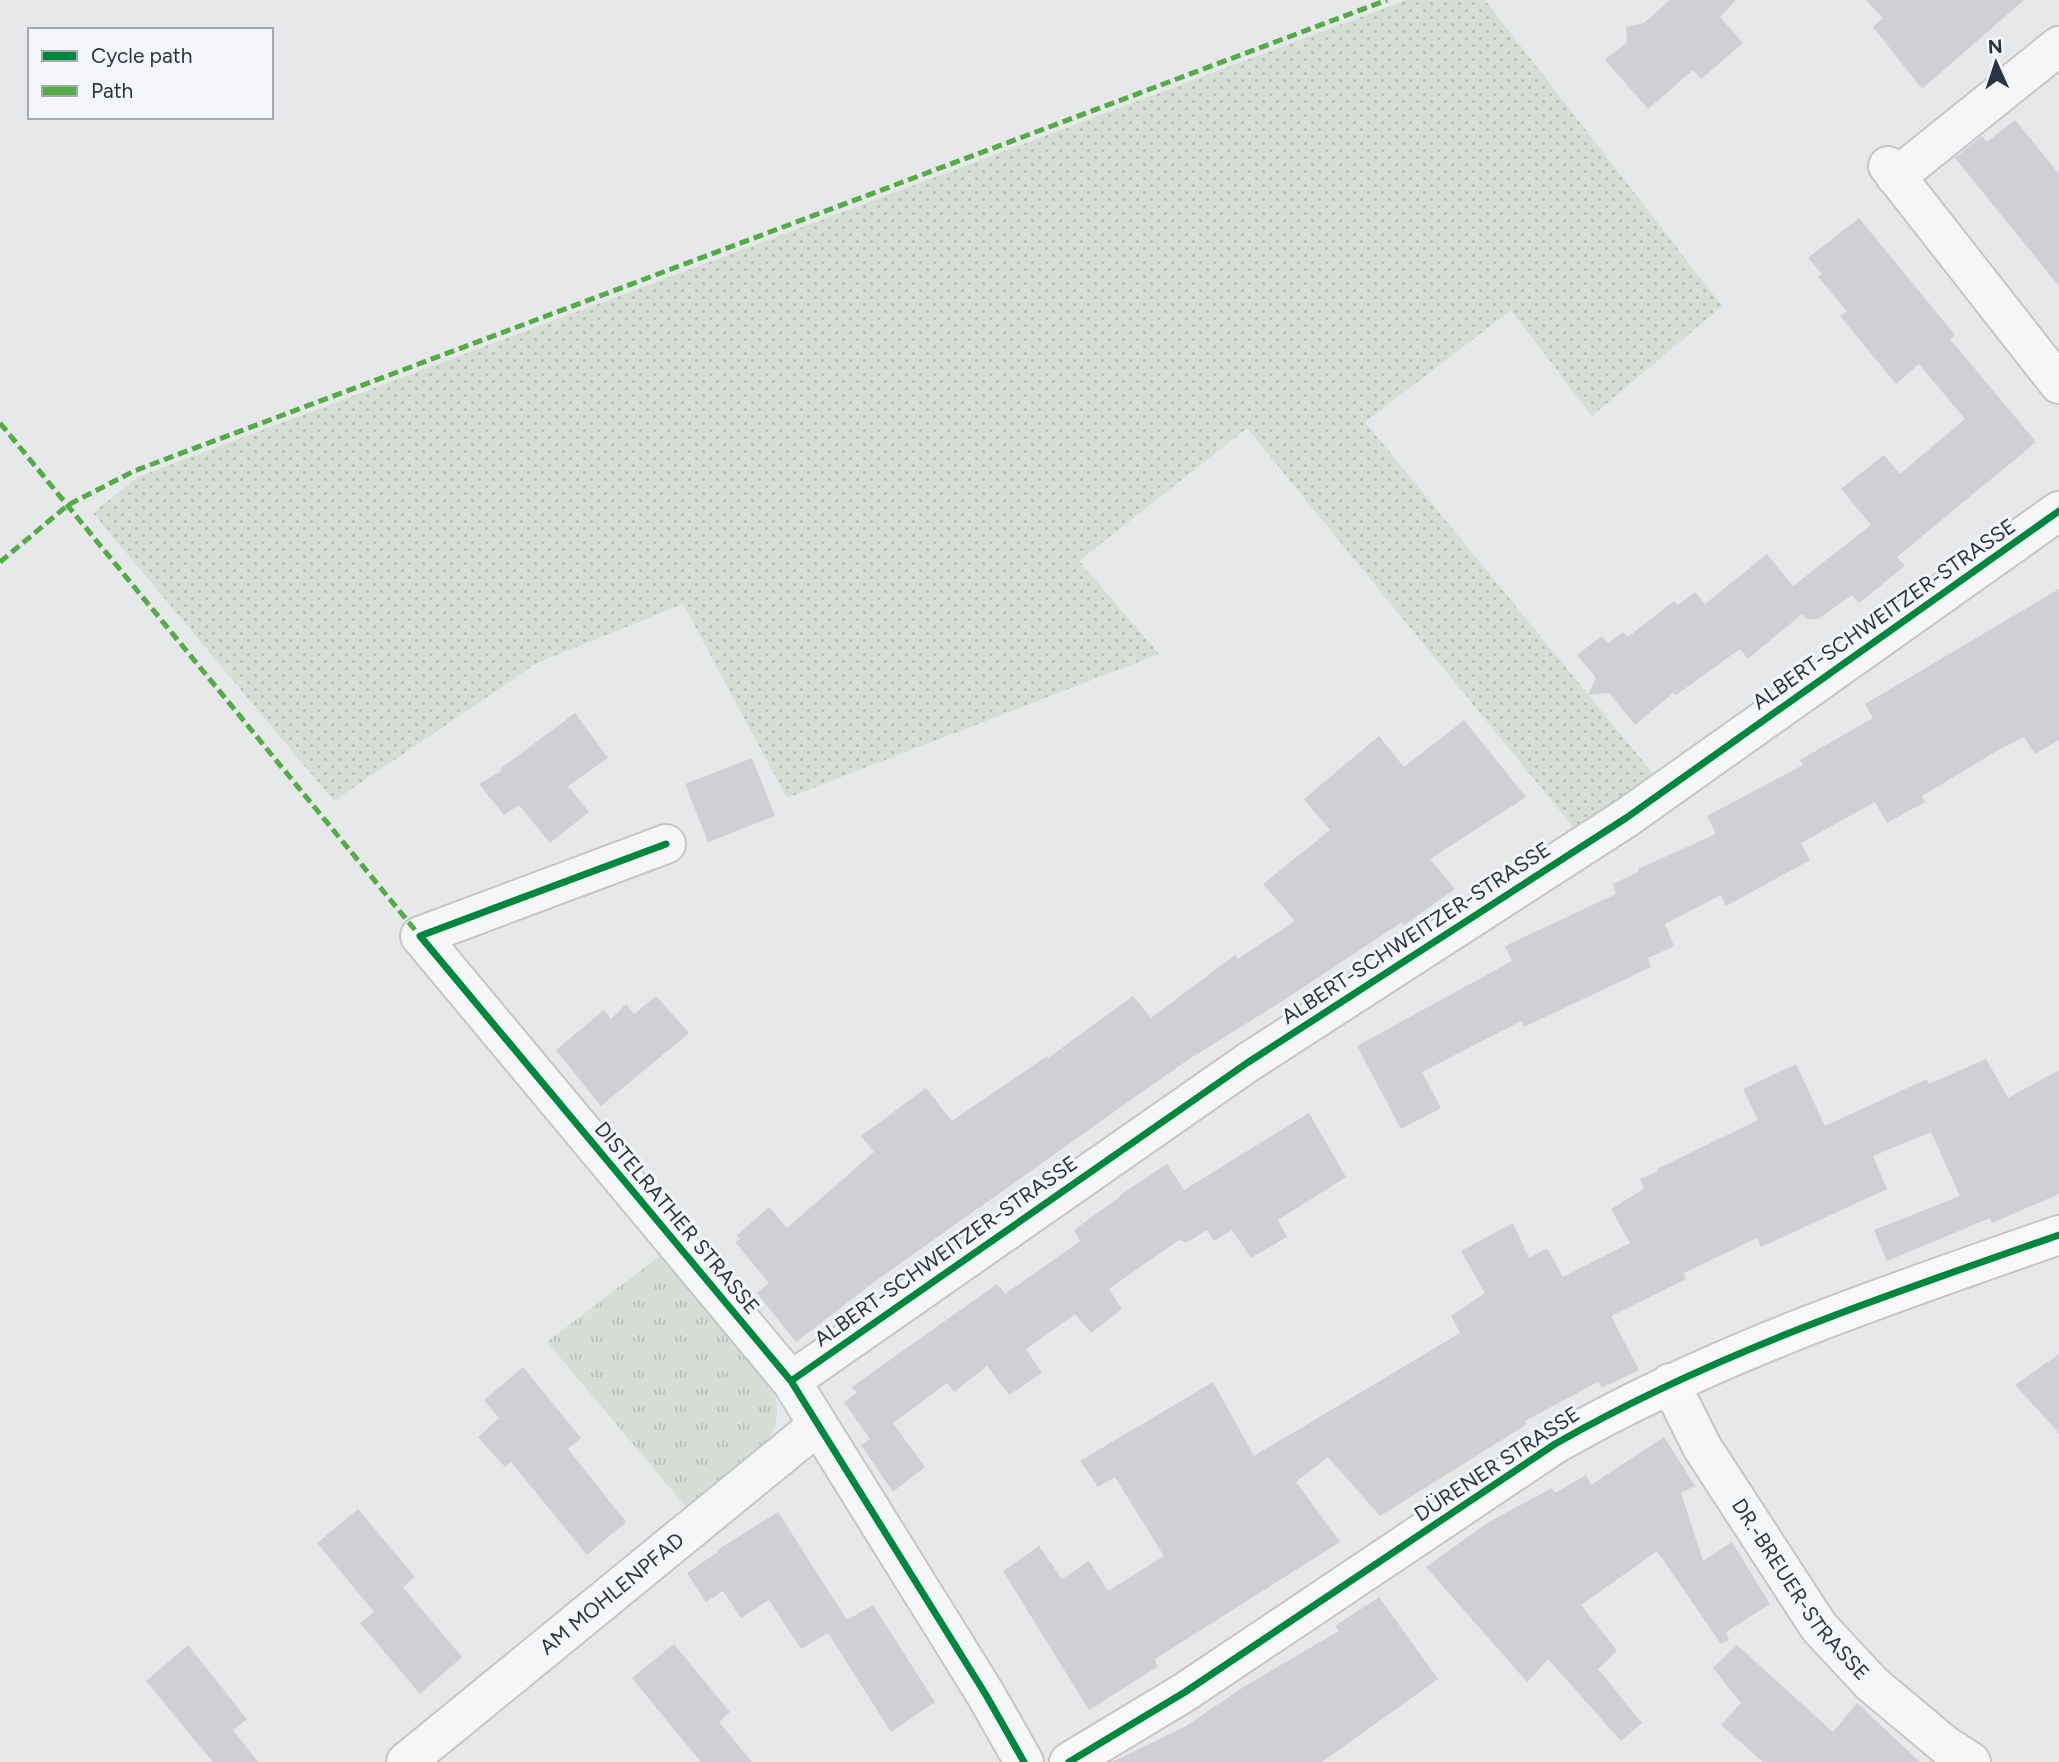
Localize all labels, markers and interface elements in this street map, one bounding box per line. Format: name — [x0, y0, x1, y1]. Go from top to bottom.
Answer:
legend — [28, 28, 273, 119]
north arrow — [1961, 28, 2031, 98]
text: N — [1987, 35, 2003, 58]
text: Cycle path — [91, 43, 192, 68]
text: Path — [91, 78, 133, 103]
street label: ALBERT-SCHWEITZER-STRASSE — [1747, 513, 2020, 714]
street label: ALBERT-SCHWEITZER-STRASSE — [1277, 836, 1555, 1029]
street label: DISTELRATHER STRASSE — [590, 1116, 765, 1319]
street label: ALBERT-SCHWEITZER-STRASSE — [809, 1150, 1082, 1351]
street label: DÜRENER STRASSE — [1409, 1401, 1584, 1526]
street label: DR.-BREUER-STRASSE — [1727, 1494, 1875, 1685]
street label: AM MOHLENPFAD — [534, 1527, 689, 1660]

